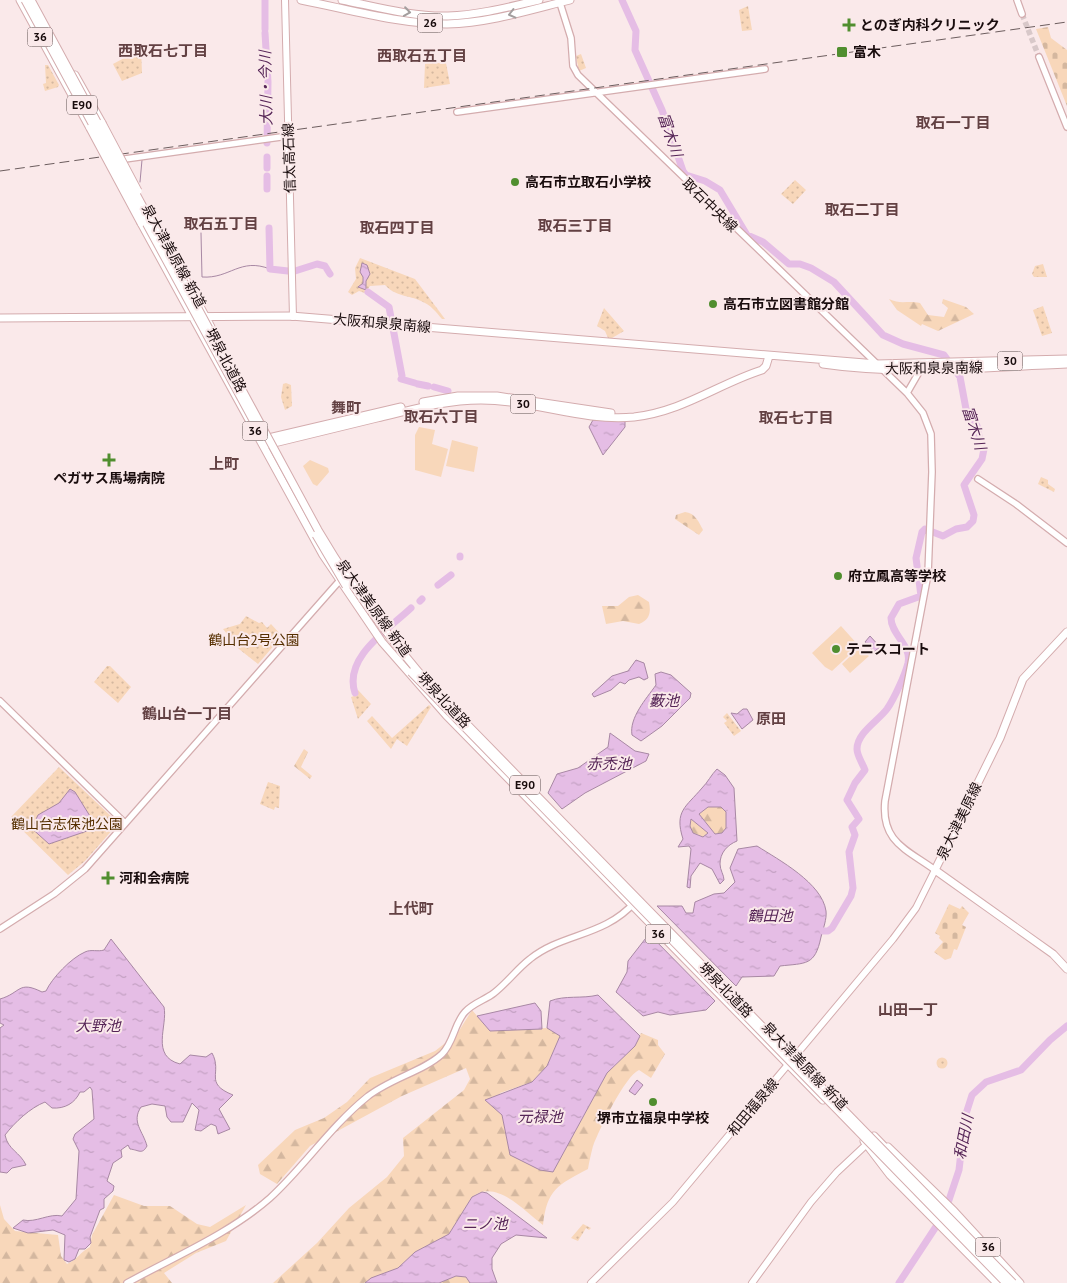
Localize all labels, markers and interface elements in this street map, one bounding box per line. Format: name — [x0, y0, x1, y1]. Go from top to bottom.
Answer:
one-way arrow — [403, 7, 411, 17]
one-way arrow — [508, 8, 517, 19]
road number: 26 — [418, 13, 442, 32]
place label: とのぎ内科クリニック — [860, 16, 1000, 34]
marker: とのぎ内科クリニック — [842, 18, 856, 32]
road number: 36 — [28, 28, 52, 46]
district label: 西取石七丁目 — [118, 41, 208, 60]
place label: 富木 — [853, 43, 881, 61]
marker: 富木 — [835, 45, 849, 59]
district label: 西取石五丁目 — [377, 46, 467, 65]
water label: 大川・今川 — [255, 48, 276, 126]
road number: E90 — [67, 96, 97, 114]
water label: 富木川 — [654, 110, 687, 161]
district label: 取石一丁目 — [915, 113, 991, 132]
street label: 信太高石線 — [279, 123, 299, 193]
place label: 高石市立取石小学校 — [525, 173, 651, 191]
street label: 取石中央線 — [679, 174, 741, 236]
marker: 高石市立取石小学校 — [509, 176, 521, 188]
district label: 取石二丁目 — [824, 200, 900, 219]
street label: 泉大津美原線 新道 — [138, 201, 210, 311]
district label: 取石五丁目 — [183, 214, 259, 233]
district label: 取石三丁目 — [537, 216, 613, 235]
district label: 取石四丁目 — [359, 218, 435, 237]
place label: 高石市立図書館分館 — [723, 295, 849, 313]
marker: 高石市立図書館分館 — [707, 298, 719, 310]
street label: 大阪和泉泉南線 — [332, 310, 432, 336]
street label: 堺泉北道路 — [202, 325, 250, 395]
road number: 30 — [998, 352, 1022, 371]
street label: 大阪和泉泉南線 — [885, 358, 983, 378]
road number: 30 — [510, 394, 536, 414]
district label: 舞町 — [331, 398, 361, 417]
water label: 富木川 — [958, 404, 991, 454]
district label: 取石六丁目 — [403, 407, 479, 426]
district label: 取石七丁目 — [758, 408, 834, 427]
road number: 36 — [242, 422, 268, 441]
marker: ペガサス馬場病院 — [102, 453, 116, 467]
district label: 上町 — [209, 454, 239, 473]
place label: ペガサス馬場病院 — [53, 469, 165, 487]
street label: 泉大津美原線 新道 — [333, 556, 415, 660]
place label: 府立鳳高等学校 — [848, 567, 946, 585]
marker: 府立鳳高等学校 — [832, 570, 844, 582]
park label: 鶴山台2号公園 — [208, 631, 300, 649]
place label: テニスコート — [846, 640, 930, 658]
marker: テニスコート — [830, 643, 842, 655]
street label: 堺泉北道路 — [414, 668, 474, 732]
water label: 藪池 — [649, 691, 681, 710]
district label: 鶴山台一丁目 — [142, 704, 232, 723]
district label: 原田 — [756, 709, 786, 728]
water label: 赤禿池 — [586, 754, 633, 773]
road number: E90 — [510, 776, 540, 794]
street label: 泉大津美原線 — [932, 779, 986, 863]
park label: 鶴山台志保池公園 — [11, 815, 123, 833]
place label: 河和会病院 — [119, 869, 189, 887]
marker: 河和会病院 — [101, 871, 115, 885]
district label: 上代町 — [388, 899, 434, 918]
water label: 鶴田池 — [747, 906, 794, 925]
road number: 36 — [646, 924, 670, 944]
street label: 堺泉北道路 — [695, 959, 757, 1021]
district label: 山田一丁 — [878, 1000, 938, 1019]
water label: 大野池 — [75, 1016, 122, 1035]
street label: 泉大津美原線 新道 — [758, 1018, 852, 1114]
street label: 和田福泉線 — [724, 1074, 782, 1140]
marker: 堺市立福泉中学校 — [647, 1096, 659, 1108]
water label: 元禄池 — [517, 1107, 564, 1126]
place label: 堺市立福泉中学校 — [597, 1109, 709, 1127]
water label: 和田川 — [950, 1111, 978, 1161]
water label: ニノ池 — [462, 1214, 509, 1233]
road number: 36 — [976, 1238, 1000, 1256]

